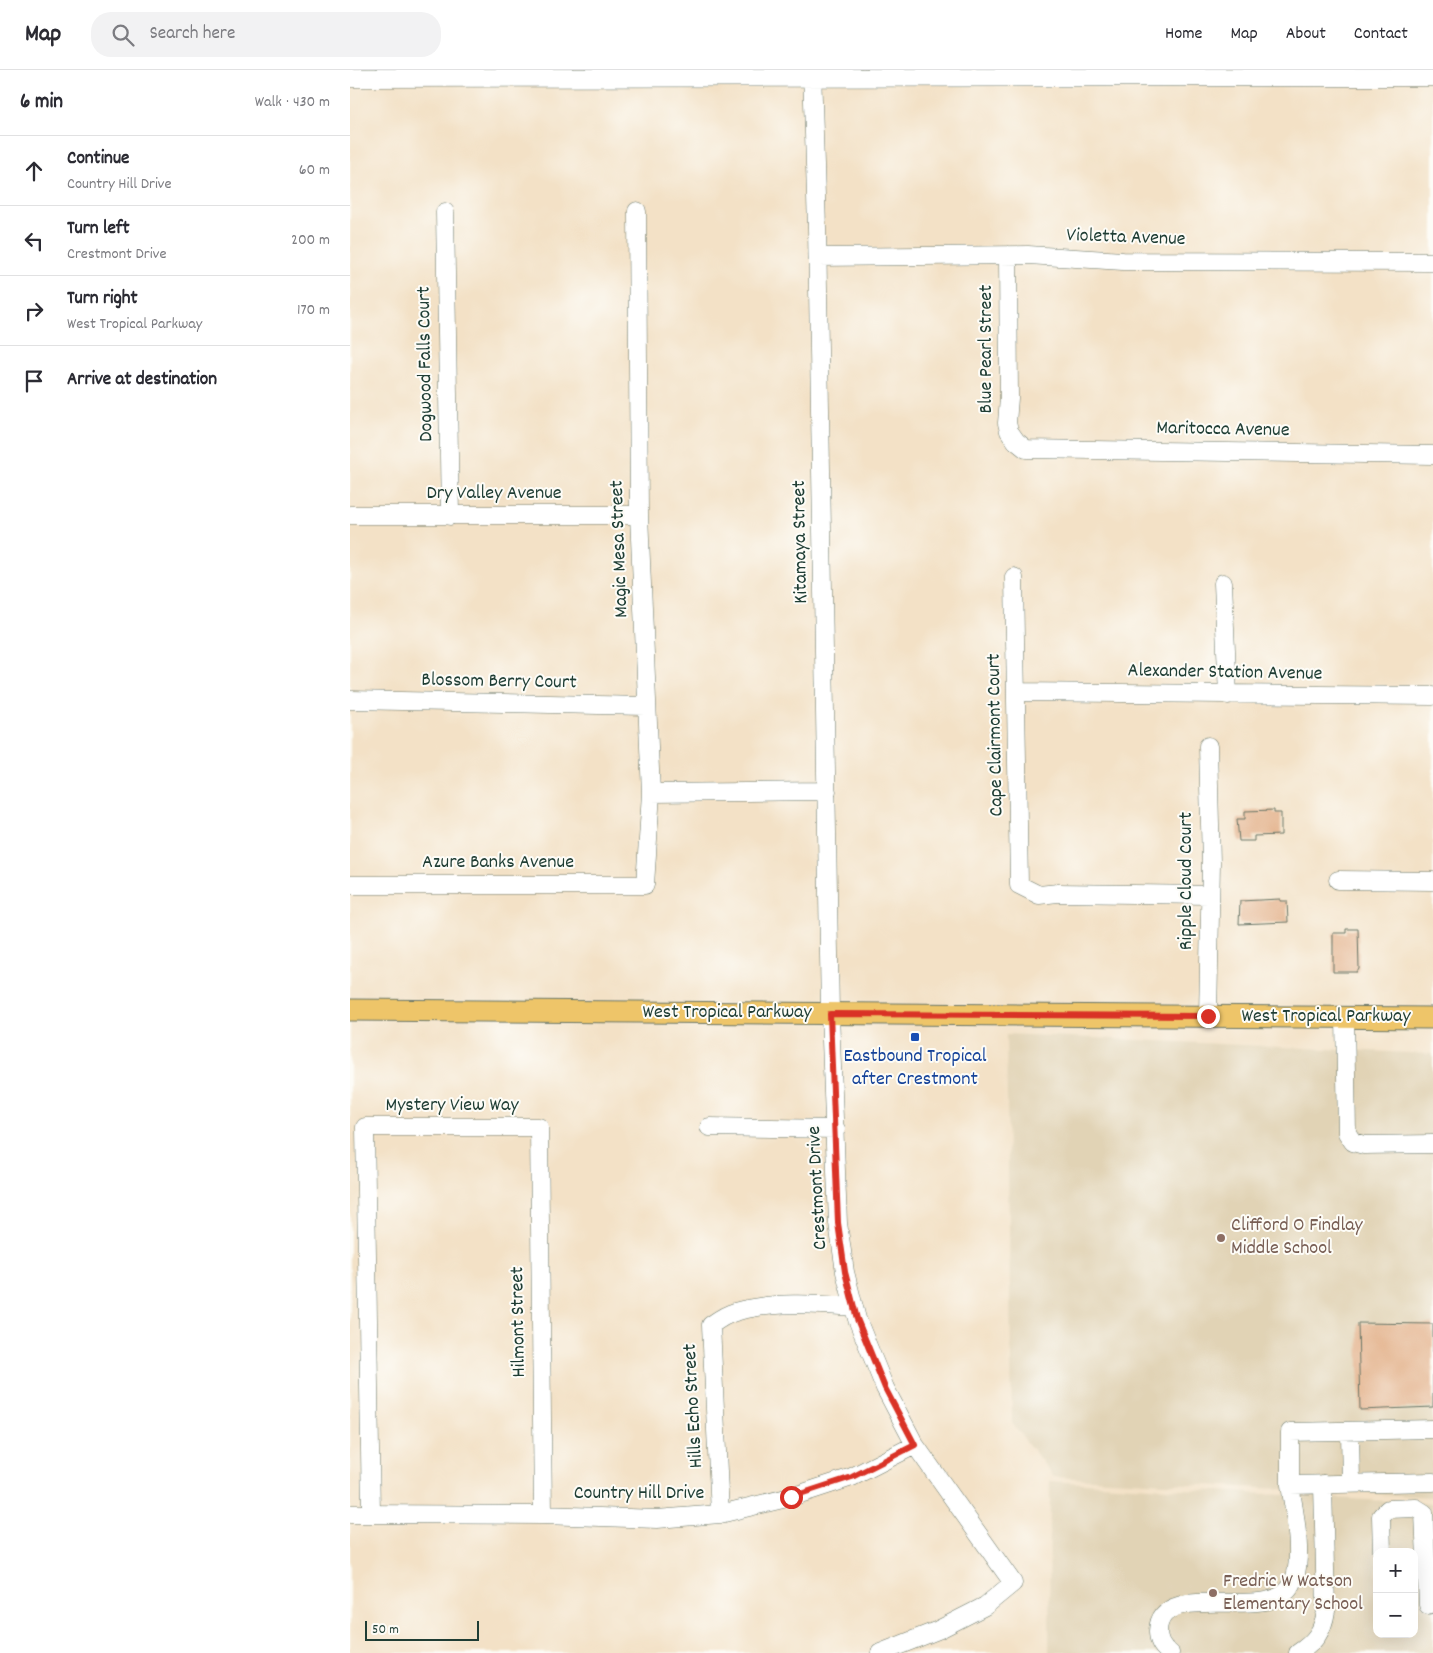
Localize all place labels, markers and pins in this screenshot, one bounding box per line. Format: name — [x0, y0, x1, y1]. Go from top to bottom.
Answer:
marker: Eastbound Tropical after Crestmont — [909, 1031, 921, 1043]
place label: Eastbound Tropical after Crestmont — [843, 1043, 987, 1094]
place label: Clifford O Findlay Middle School — [1231, 1212, 1364, 1263]
marker: Clifford O Findlay Middle School — [1215, 1232, 1227, 1244]
place label: Fredric W Watson Elementary School — [1223, 1568, 1363, 1619]
marker: Fredric W Watson Elementary School — [1207, 1587, 1219, 1599]

